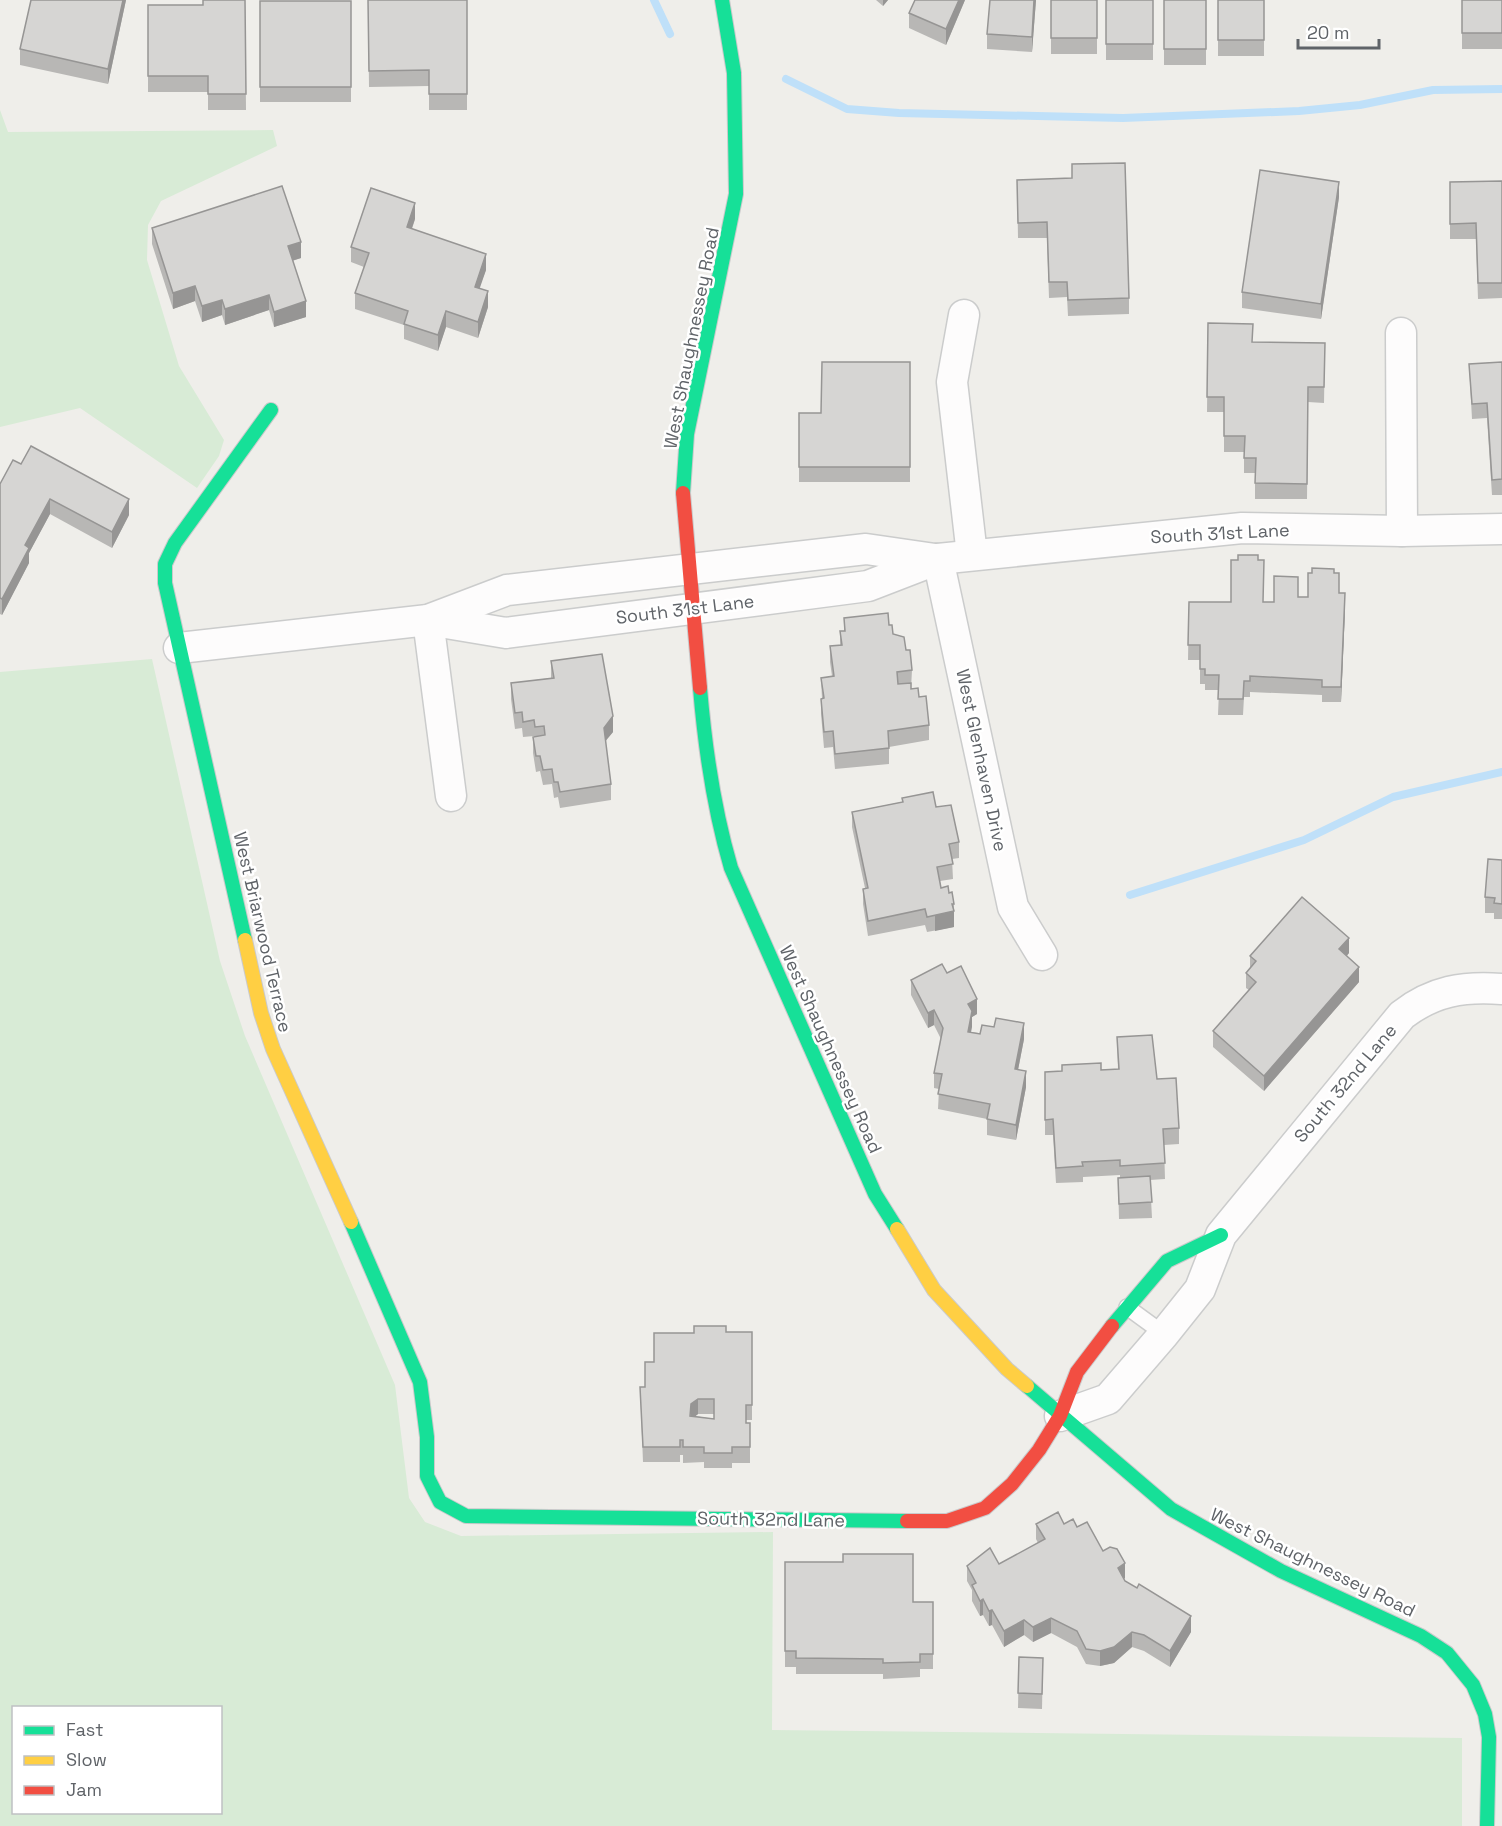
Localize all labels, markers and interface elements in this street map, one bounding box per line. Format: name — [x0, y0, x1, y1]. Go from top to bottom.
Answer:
scale bar — [1298, 12, 1379, 50]
text: 20 m — [1307, 21, 1350, 44]
street label: West Shaughnessey Road — [658, 225, 724, 451]
street label: South 31st Lane — [1150, 518, 1290, 548]
street label: South 31st Lane — [614, 589, 756, 629]
street label: West Glenhaven Drive — [951, 667, 1013, 853]
street label: West Briarwood Terrace — [229, 830, 297, 1034]
street label: West Shaughnessey Road — [775, 941, 887, 1157]
street label: South 32nd Lane — [1289, 1019, 1401, 1147]
street label: West Shaughnessey Road — [1207, 1502, 1419, 1622]
street label: South 32nd Lane — [697, 1506, 845, 1532]
legend — [12, 1706, 222, 1814]
text: Fast — [66, 1718, 103, 1741]
text: Slow — [66, 1748, 107, 1771]
text: Jam — [66, 1778, 102, 1801]

